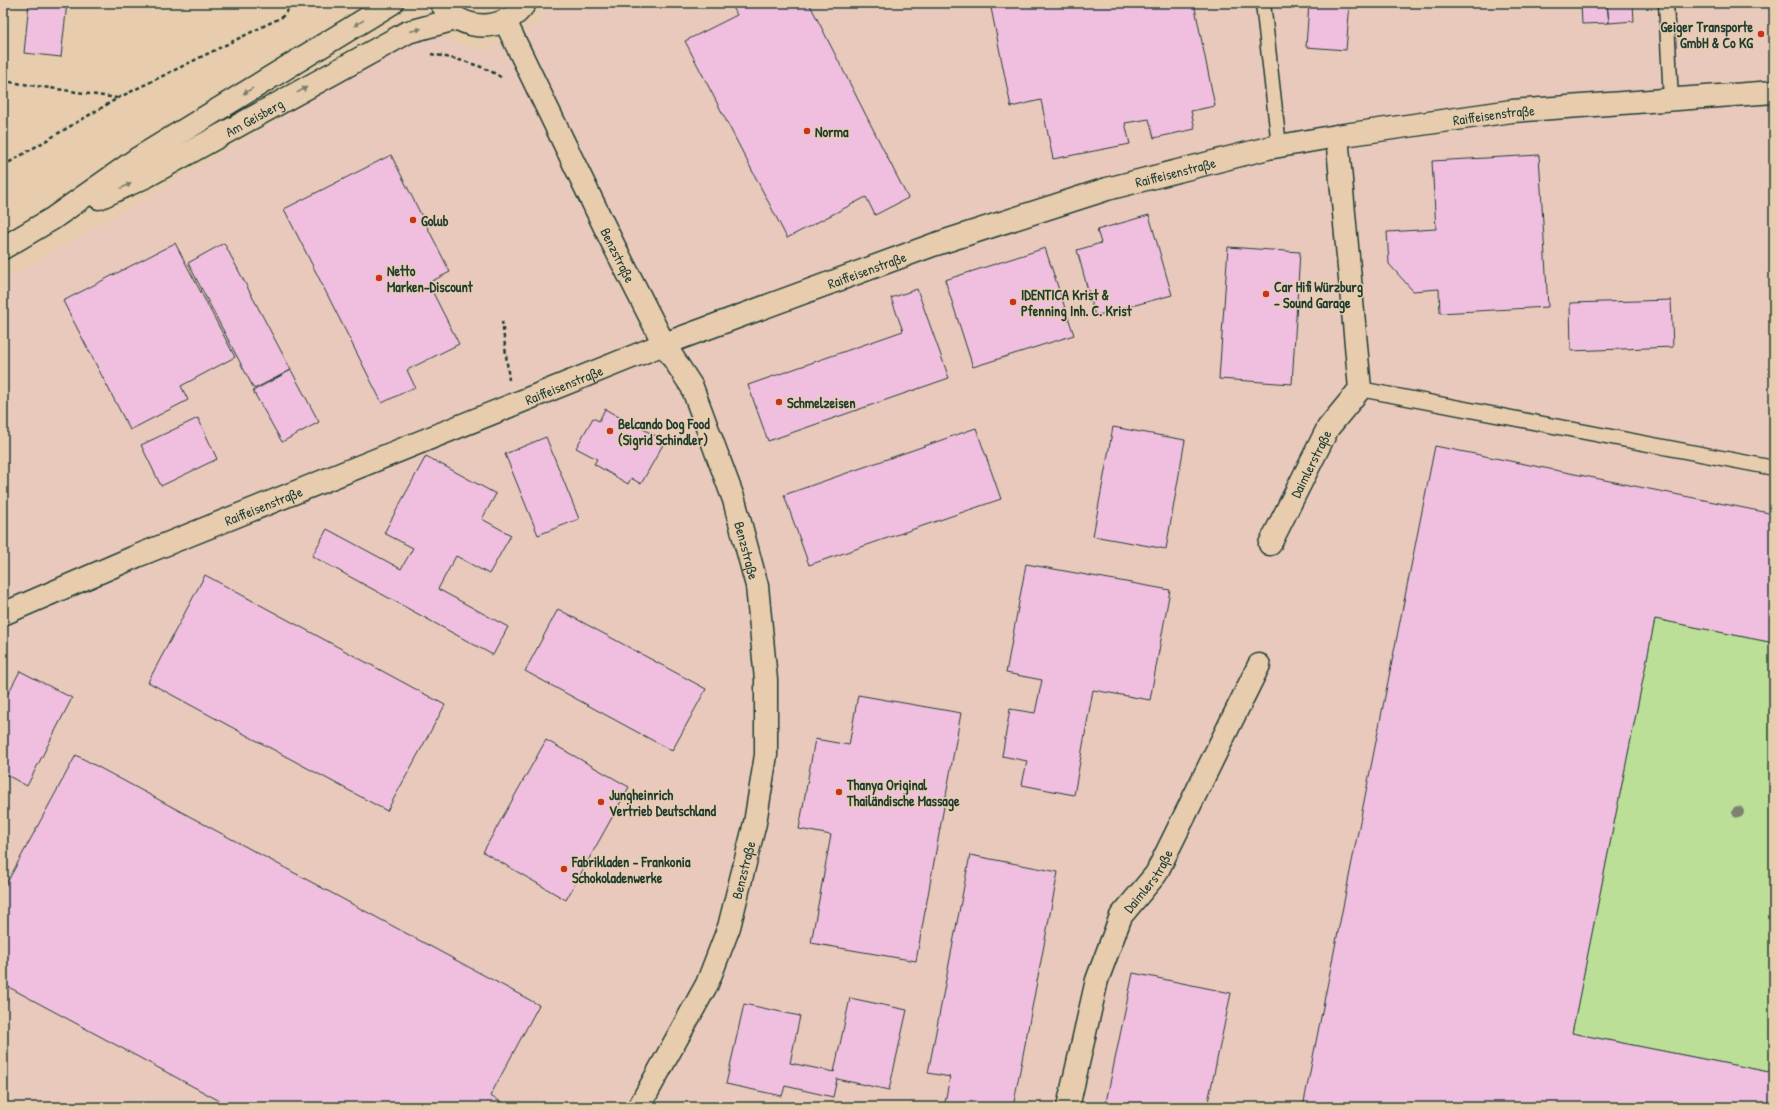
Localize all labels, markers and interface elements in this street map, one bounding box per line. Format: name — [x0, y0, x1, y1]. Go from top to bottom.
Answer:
place label: Geiger Transporte GmbH & Co KG — [1661, 17, 1753, 52]
one-way arrow — [353, 20, 365, 27]
one-way arrow — [410, 26, 423, 32]
marker: Geiger Transporte GmbH & Co KG — [1756, 29, 1766, 39]
one-way arrow — [243, 87, 253, 95]
one-way arrow — [296, 87, 308, 94]
street label: Am Geisberg — [222, 93, 287, 141]
street label: Raiffeisenstraße — [1452, 100, 1536, 129]
place label: Norma — [815, 122, 849, 141]
marker: Norma — [802, 126, 812, 136]
street label: Raiffeisenstraße — [1133, 152, 1218, 191]
one-way arrow — [120, 183, 132, 189]
place label: Golub — [421, 211, 449, 230]
marker: Golub — [408, 215, 418, 225]
street label: Benzstraße — [597, 224, 641, 286]
street label: Raiffeisenstraße — [825, 246, 909, 293]
place label: Netto Marken-Discount — [387, 261, 474, 296]
marker: Netto Marken-Discount — [374, 273, 384, 283]
place label: Car Hifi Würzburg – Sound Garage — [1274, 277, 1363, 314]
place label: IDENTICA Krist & Pfenning Inh. C. Krist — [1021, 285, 1133, 322]
marker: Car Hifi Würzburg – Sound Garage — [1261, 289, 1271, 299]
marker: IDENTICA Krist & Pfenning Inh. C. Krist — [1008, 297, 1018, 307]
street label: Raiffeisenstraße — [522, 360, 606, 409]
place label: Schmelzeisen — [787, 393, 856, 412]
marker: Schmelzeisen — [774, 397, 784, 407]
place label: Belcando Dog Food (Sigrid Schindler) — [618, 414, 710, 451]
marker: Belcando Dog Food (Sigrid Schindler) — [605, 426, 615, 436]
street label: Daimlerstraße — [1285, 426, 1335, 501]
street label: Raiffeisenstraße — [221, 481, 305, 529]
street label: Benzstraße — [731, 519, 764, 582]
place label: Thanya Original Thailändische Massage — [846, 775, 960, 812]
place label: Jungheinrich Vertrieb Deutschland — [609, 785, 717, 820]
marker: Thanya Original Thailändische Massage — [834, 787, 844, 797]
marker: Jungheinrich Vertrieb Deutschland — [596, 797, 606, 807]
street label: Benzstraße — [727, 839, 760, 901]
street label: Daimlerstraße — [1119, 846, 1176, 916]
place label: Fabrikladen - Frankonia Schokoladenwerke — [571, 852, 691, 887]
marker: Fabrikladen - Frankonia Schokoladenwerke — [559, 864, 569, 874]

